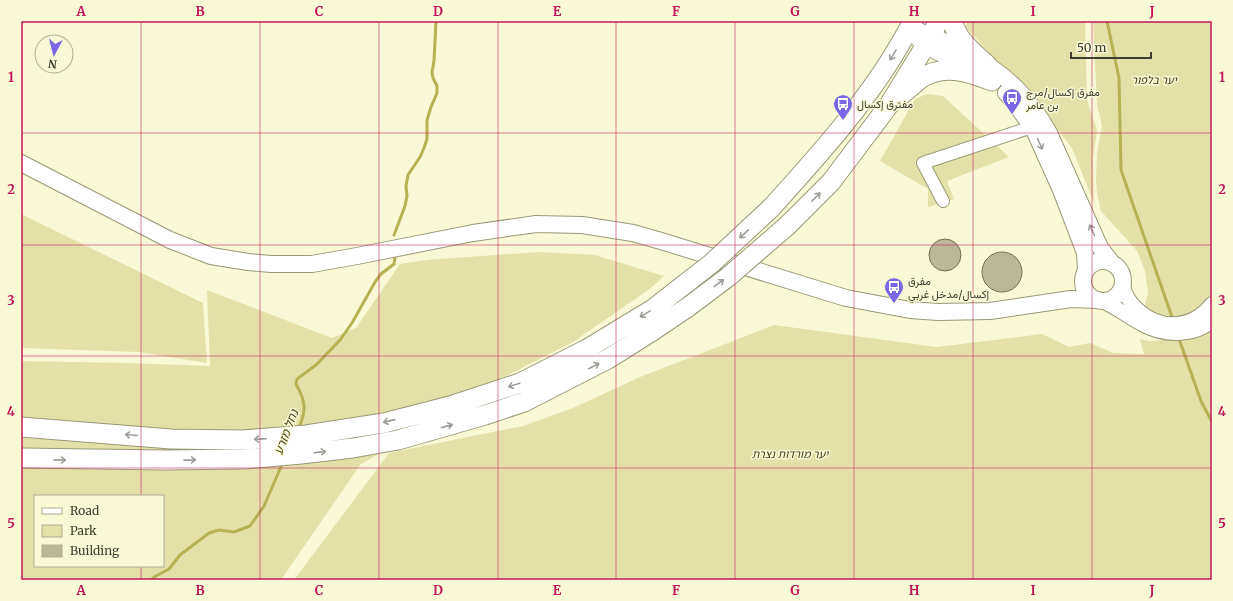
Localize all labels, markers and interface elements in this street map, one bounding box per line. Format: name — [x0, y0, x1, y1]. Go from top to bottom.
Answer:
text: A — [75, 3, 86, 20]
text: B — [195, 3, 205, 20]
text: C — [315, 3, 324, 20]
text: D — [433, 3, 443, 20]
text: E — [553, 3, 562, 20]
text: F — [672, 3, 680, 20]
text: G — [790, 3, 800, 20]
text: H — [909, 3, 920, 20]
text: I — [1030, 3, 1036, 20]
text: J — [1148, 3, 1155, 20]
north arrow — [34, 34, 74, 74]
scale bar — [1071, 34, 1151, 60]
text: 50 m — [1077, 40, 1106, 55]
one-way arrow — [889, 49, 897, 61]
text: N — [47, 56, 58, 71]
text: 1 — [8, 69, 14, 86]
text: 1 — [1219, 69, 1225, 86]
park label: יער בלפור — [1131, 73, 1178, 87]
place label: مفرق إكسال/مرج بن عامر — [1025, 85, 1100, 112]
bus stop icon: مفرق إكسال/مرج بن عامر — [1001, 87, 1023, 115]
bus stop icon: مفترق إكسال — [832, 93, 854, 121]
place label: مفترق إكسال — [857, 97, 913, 111]
one-way arrow — [1037, 137, 1044, 149]
text: 2 — [7, 181, 15, 198]
text: 2 — [1218, 181, 1226, 198]
one-way arrow — [811, 192, 821, 202]
one-way arrow — [1088, 224, 1095, 236]
one-way arrow — [739, 229, 749, 238]
place label: مفرق إكسال/مدخل غربي — [908, 274, 990, 304]
bus stop icon: مفرق إكسال/مدخل غربي — [883, 276, 905, 304]
one-way arrow — [714, 279, 725, 288]
text: 3 — [7, 292, 15, 309]
text: 3 — [1218, 292, 1226, 309]
one-way arrow — [640, 310, 651, 318]
one-way arrow — [588, 362, 600, 370]
one-way arrow — [508, 382, 520, 390]
text: 4 — [7, 403, 16, 420]
text: 4 — [1218, 403, 1227, 420]
water label: נחל מזרע — [271, 406, 302, 456]
one-way arrow — [383, 418, 396, 426]
one-way arrow — [440, 422, 453, 429]
one-way arrow — [125, 432, 138, 439]
one-way arrow — [254, 435, 267, 442]
park label: יער מורדות נצרת — [752, 447, 830, 461]
one-way arrow — [313, 448, 326, 456]
one-way arrow — [53, 456, 66, 463]
one-way arrow — [183, 456, 196, 464]
legend — [34, 495, 164, 567]
text: Road — [70, 503, 99, 518]
text: 5 — [7, 515, 15, 532]
text: 5 — [1218, 515, 1226, 532]
text: Park — [70, 523, 97, 538]
text: Building — [70, 543, 120, 558]
text: A — [75, 582, 86, 599]
text: B — [195, 582, 205, 599]
text: C — [315, 582, 324, 599]
text: D — [433, 582, 443, 599]
text: E — [553, 582, 562, 599]
text: F — [672, 582, 680, 599]
text: G — [790, 582, 800, 599]
text: H — [909, 582, 920, 599]
text: I — [1030, 582, 1036, 599]
text: J — [1148, 582, 1155, 599]

